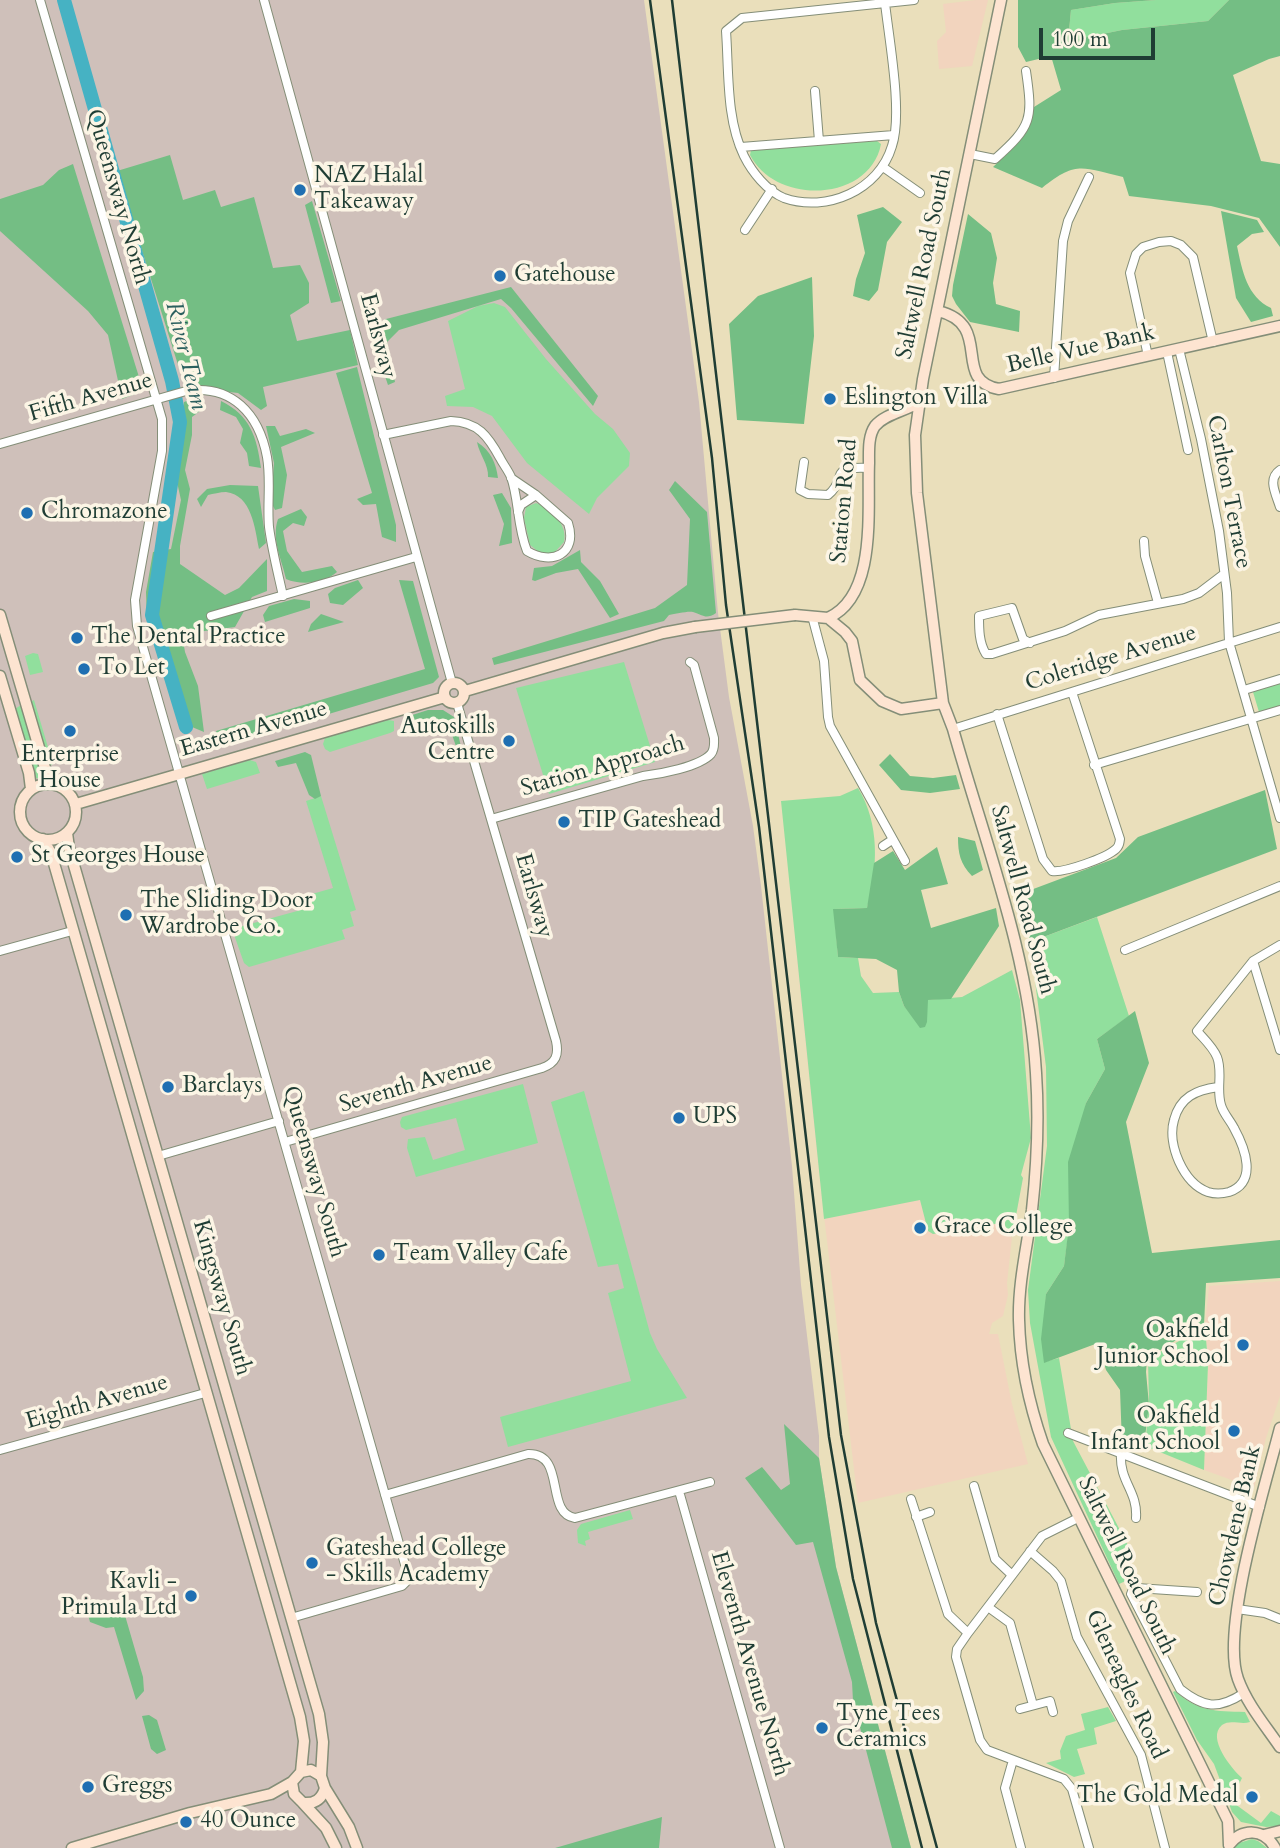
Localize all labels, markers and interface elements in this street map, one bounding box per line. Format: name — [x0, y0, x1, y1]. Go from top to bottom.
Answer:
scale bar — [1042, 14, 1158, 58]
text: 100 m — [1052, 25, 1108, 54]
street label: Queensway North — [79, 106, 155, 288]
place label: NAZ Halal Takeaway — [314, 163, 423, 217]
street label: Saltwell Road South — [891, 166, 959, 362]
marker: NAZ Halal Takeaway — [292, 182, 308, 198]
place label: Gatehouse — [514, 262, 616, 290]
marker: Gatehouse — [492, 268, 508, 284]
street label: Earlsway — [352, 291, 402, 381]
water label: River Team — [158, 299, 212, 413]
street label: Belle Vue Bank — [1004, 320, 1158, 380]
street label: Fifth Avenue — [26, 367, 156, 429]
place label: Eslington Villa — [844, 385, 988, 413]
marker: Eslington Villa — [822, 391, 838, 407]
street label: Carlton Terrace — [1200, 413, 1256, 571]
street label: Station Road — [826, 438, 864, 564]
place label: Chromazone — [41, 499, 168, 527]
marker: Chromazone — [19, 505, 35, 521]
street label: Coleridge Avenue — [1022, 620, 1200, 698]
place label: The Dental Practice — [91, 624, 286, 652]
marker: The Dental Practice — [69, 630, 85, 646]
place label: To Let — [98, 655, 165, 683]
marker: To Let — [76, 661, 92, 677]
street label: Eastern Avenue — [177, 696, 331, 764]
place label: Autoskills Centre — [400, 714, 495, 768]
marker: Enterprise House — [62, 723, 78, 739]
street label: Station Approach — [518, 730, 688, 804]
marker: Autoskills Centre — [501, 733, 517, 749]
place label: Enterprise House — [21, 742, 119, 796]
street label: Saltwell Road South — [983, 802, 1061, 998]
place label: TIP Gateshead — [578, 808, 721, 836]
marker: TIP Gateshead — [556, 814, 572, 830]
place label: St Georges House — [31, 843, 205, 871]
marker: St Georges House — [9, 849, 25, 865]
street label: Earlsway — [508, 851, 558, 941]
place label: The Sliding Door Wardrobe Co. — [140, 888, 313, 942]
marker: The Sliding Door Wardrobe Co. — [118, 907, 134, 923]
street label: Seventh Avenue — [336, 1050, 496, 1120]
place label: Barclays — [182, 1073, 262, 1101]
marker: Barclays — [160, 1079, 176, 1095]
street label: Queensway South — [275, 1083, 351, 1261]
place label: UPS — [693, 1104, 737, 1132]
marker: UPS — [671, 1110, 687, 1126]
place label: Grace College — [934, 1214, 1073, 1242]
street label: Kingsway South — [186, 1217, 256, 1379]
marker: Grace College — [912, 1220, 928, 1236]
place label: Team Valley Cafe — [393, 1241, 568, 1269]
marker: Team Valley Cafe — [371, 1247, 387, 1263]
place label: Oakfield Junior School — [1097, 1318, 1229, 1372]
marker: Oakfield Junior School — [1235, 1337, 1251, 1353]
street label: Eighth Avenue — [23, 1369, 171, 1437]
place label: Oakfield Infant School — [1090, 1404, 1220, 1458]
marker: Oakfield Infant School — [1226, 1423, 1242, 1439]
street label: Chowdene Bank — [1204, 1443, 1268, 1609]
street label: Saltwell Road South — [1071, 1473, 1181, 1659]
place label: Gateshead College - Skills Academy — [326, 1536, 506, 1590]
street label: Eleventh Avenue North — [704, 1548, 794, 1780]
marker: Gateshead College - Skills Academy — [304, 1555, 320, 1571]
place label: Kavli - Primula Ltd — [61, 1569, 177, 1623]
marker: Kavli - Primula Ltd — [183, 1588, 199, 1604]
street label: Gleneagles Road — [1078, 1606, 1172, 1764]
place label: Tyne Tees Ceramics — [836, 1701, 940, 1755]
marker: Tyne Tees Ceramics — [814, 1720, 830, 1736]
place label: Greggs — [102, 1773, 173, 1801]
marker: Greggs — [80, 1779, 96, 1795]
place label: The Gold Medal — [1077, 1783, 1238, 1811]
marker: The Gold Medal — [1244, 1789, 1260, 1805]
place label: 40 Ounce — [200, 1808, 296, 1836]
marker: 40 Ounce — [178, 1814, 194, 1830]

